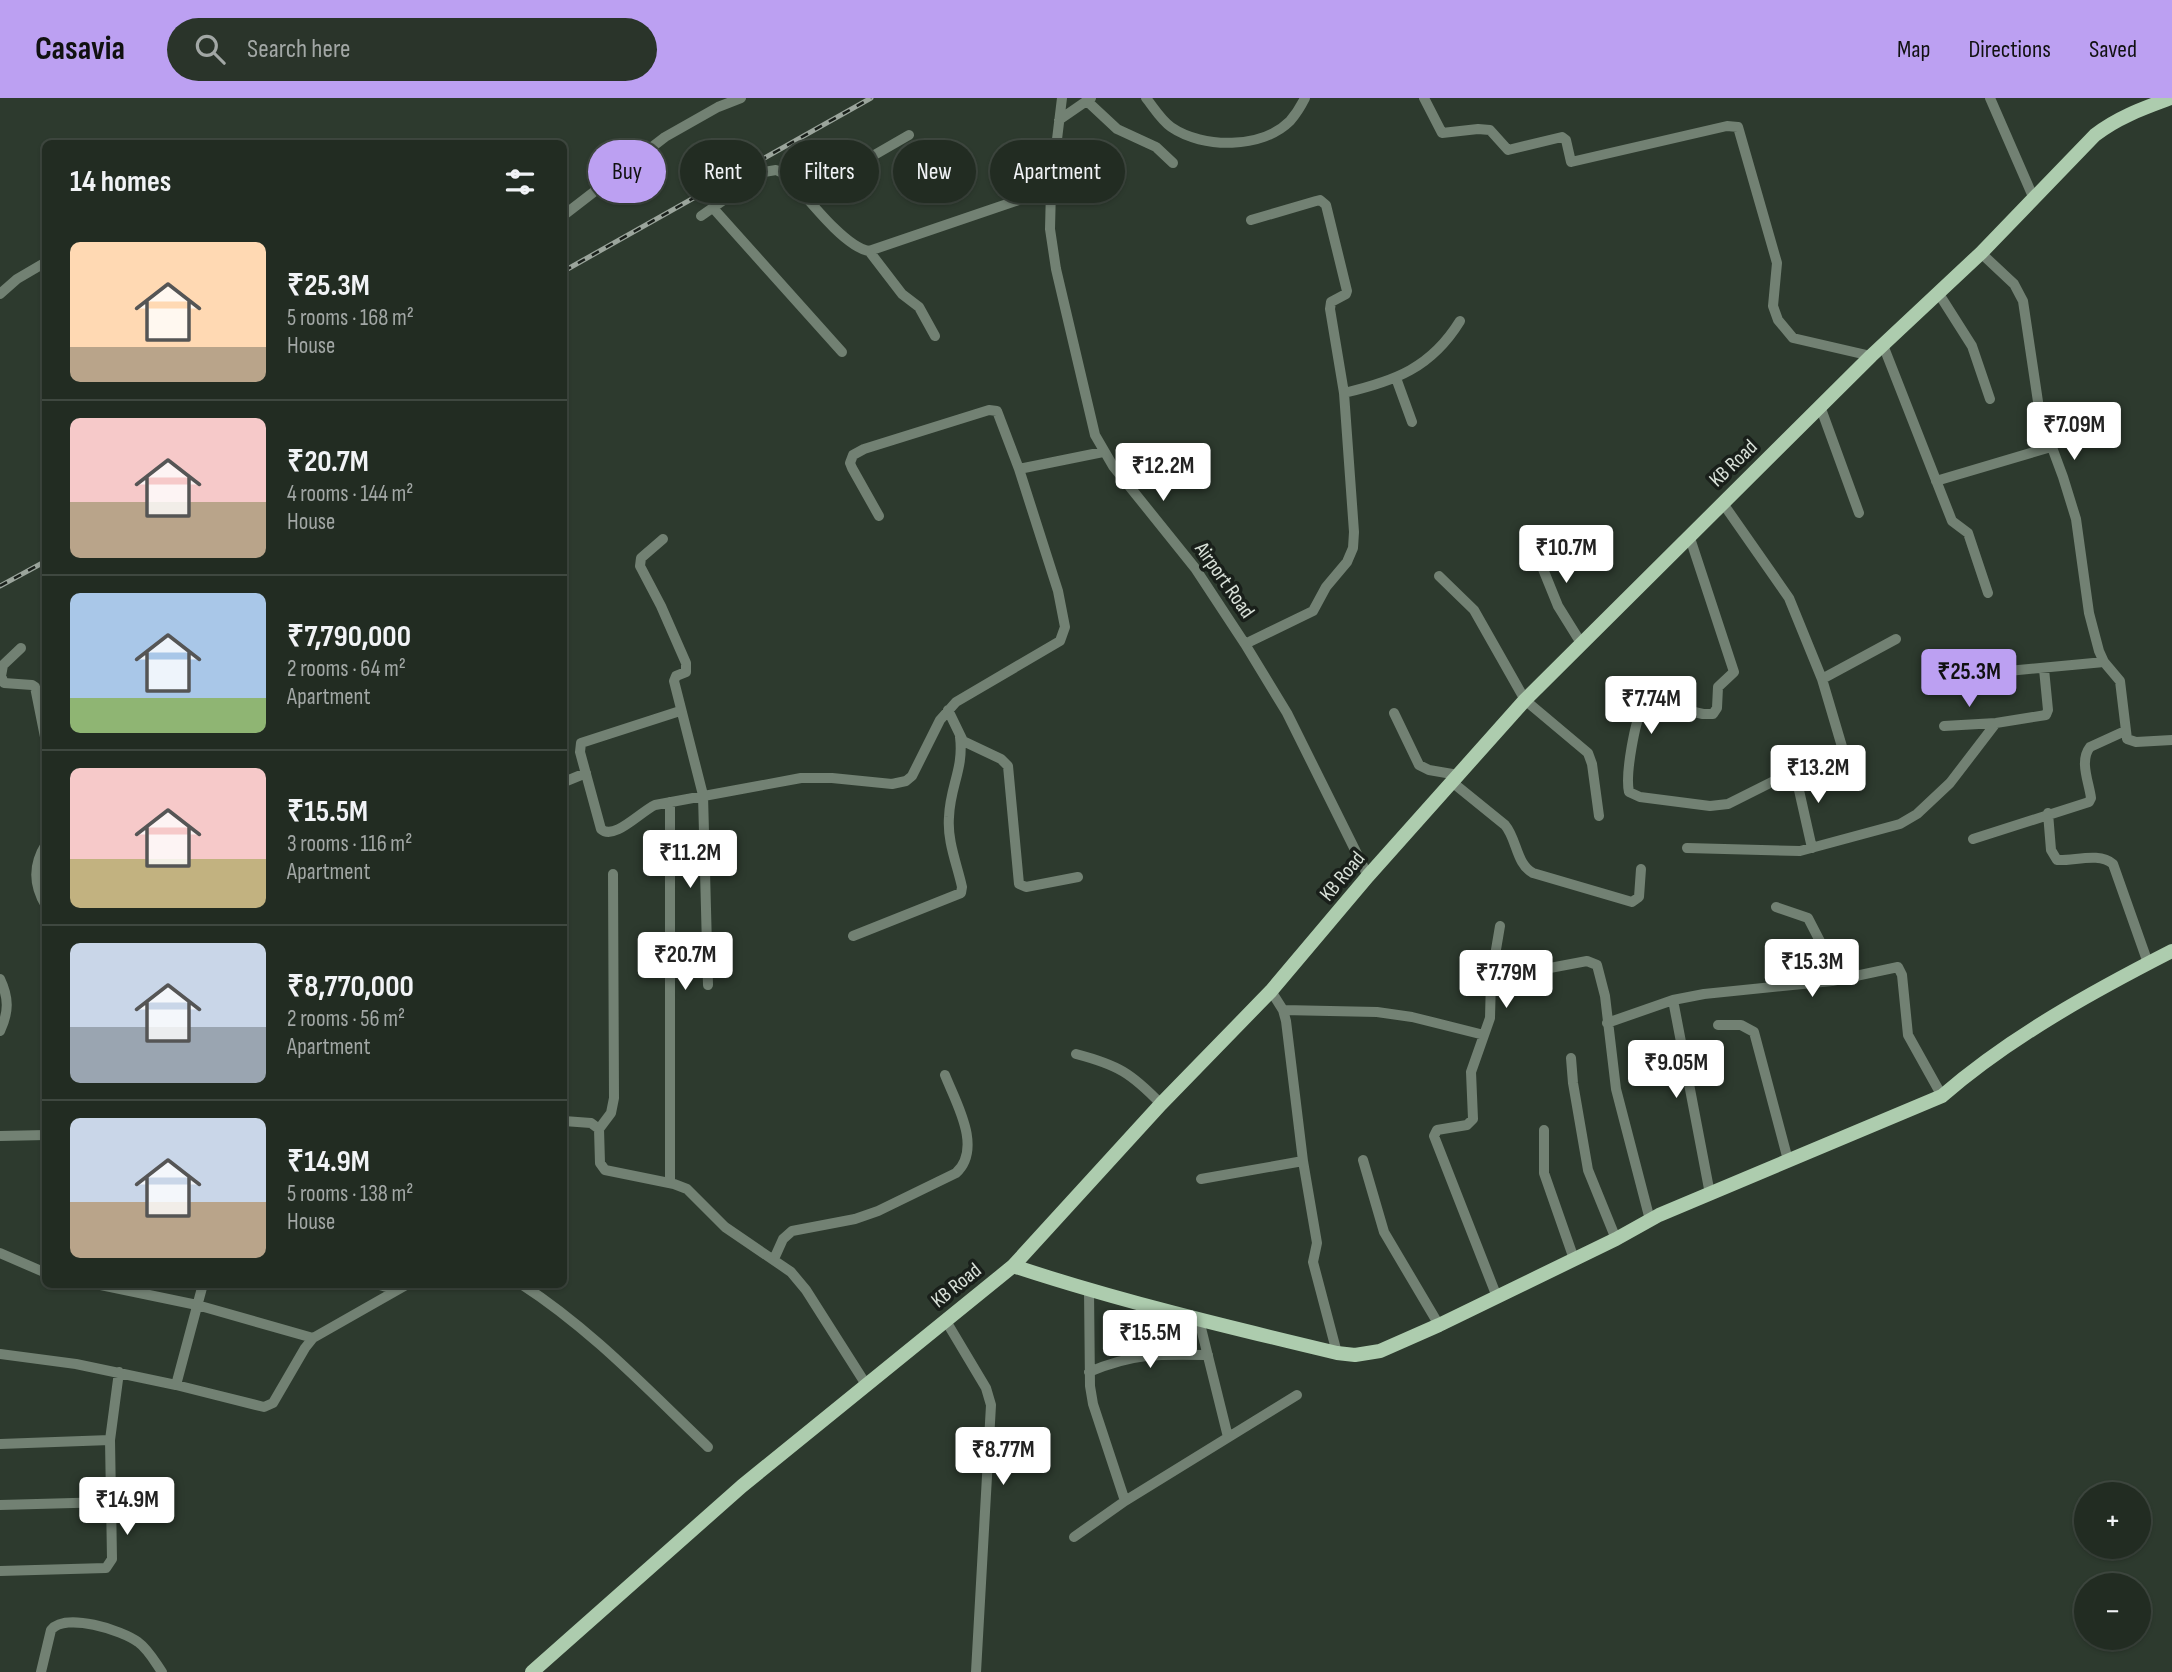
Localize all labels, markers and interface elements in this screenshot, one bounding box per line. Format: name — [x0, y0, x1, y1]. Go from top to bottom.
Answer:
search box — [167, 18, 657, 81]
text: Casavia — [35, 29, 125, 69]
icon: search — [191, 30, 229, 68]
text: Search here — [247, 34, 350, 65]
text: Map — [1897, 35, 1930, 64]
text: Directions — [1968, 35, 2051, 64]
text: Saved — [2089, 35, 2137, 64]
chip: Buy — [588, 140, 666, 203]
chip: Rent — [680, 140, 766, 203]
chip: Filters — [780, 140, 879, 203]
chip: New — [893, 140, 976, 203]
chip: Apartment — [990, 140, 1125, 203]
icon: filters — [501, 163, 539, 201]
text: 14 homes — [70, 164, 171, 200]
text: ₹25.3M — [287, 268, 370, 304]
icon: home — [126, 270, 210, 354]
text: 5 rooms · 168 m² — [287, 304, 414, 332]
text: House — [287, 332, 335, 360]
pin: ₹7.09M — [2017, 402, 2131, 462]
text: ₹7.09M — [2043, 411, 2105, 439]
street label: KB Road — [1704, 435, 1763, 492]
text: ₹20.7M — [287, 444, 369, 480]
pin: ₹12.2M — [1106, 444, 1220, 503]
icon: home — [126, 446, 210, 530]
text: ₹12.2M — [1132, 452, 1194, 480]
text: 4 rooms · 144 m² — [287, 480, 413, 508]
text: House — [287, 508, 335, 536]
pin: ₹10.7M — [1509, 526, 1623, 585]
text: ₹10.7M — [1535, 534, 1597, 562]
street label: Airport Road — [1189, 537, 1260, 623]
text: ₹7,790,000 — [287, 619, 411, 655]
icon: home — [126, 621, 210, 705]
pin: ₹25.3M — [1912, 650, 2026, 709]
text: 2 rooms · 64 m² — [287, 655, 406, 683]
text: ₹25.3M — [1937, 658, 2001, 686]
pin: ₹7.74M — [1594, 676, 1708, 736]
text: Apartment — [287, 683, 371, 711]
text: ₹7.74M — [1621, 685, 1681, 713]
pin: ₹13.2M — [1761, 746, 1875, 805]
text: ₹13.2M — [1787, 754, 1849, 782]
text: ₹15.5M — [287, 794, 368, 830]
icon: home — [126, 796, 210, 880]
text: 3 rooms · 116 m² — [287, 830, 412, 858]
pin: ₹11.2M — [633, 830, 747, 890]
text: ₹11.2M — [659, 839, 721, 867]
street label: KB Road — [1314, 846, 1370, 906]
text: Apartment — [287, 858, 371, 886]
pin: ₹20.7M — [628, 932, 742, 992]
pin: ₹15.3M — [1755, 940, 1869, 999]
text: ₹20.7M — [654, 941, 716, 969]
text: ₹15.3M — [1781, 948, 1843, 976]
pin: ₹7.79M — [1449, 950, 1563, 1010]
text: ₹7.79M — [1476, 959, 1536, 987]
text: ₹8,770,000 — [287, 969, 414, 1005]
icon: home — [126, 971, 210, 1055]
text: 2 rooms · 56 m² — [287, 1005, 405, 1033]
text: Apartment — [287, 1033, 371, 1061]
pin: ₹9.05M — [1619, 1040, 1733, 1100]
text: ₹9.05M — [1644, 1049, 1708, 1077]
text: ₹14.9M — [287, 1144, 370, 1180]
icon: home — [126, 1146, 210, 1230]
text: 5 rooms · 138 m² — [287, 1180, 413, 1208]
text: House — [287, 1208, 335, 1236]
street label: KB Road — [926, 1258, 986, 1313]
pin: ₹15.5M — [1093, 1310, 1207, 1370]
text: ₹15.5M — [1119, 1319, 1181, 1347]
pin: ₹8.77M — [946, 1428, 1060, 1487]
text: ₹8.77M — [971, 1436, 1035, 1464]
pin: ₹14.9M — [70, 1478, 184, 1537]
map controls — [2074, 1482, 2151, 1650]
button: + — [2074, 1482, 2151, 1559]
text: ₹14.9M — [95, 1486, 159, 1514]
button: − — [2074, 1573, 2151, 1650]

